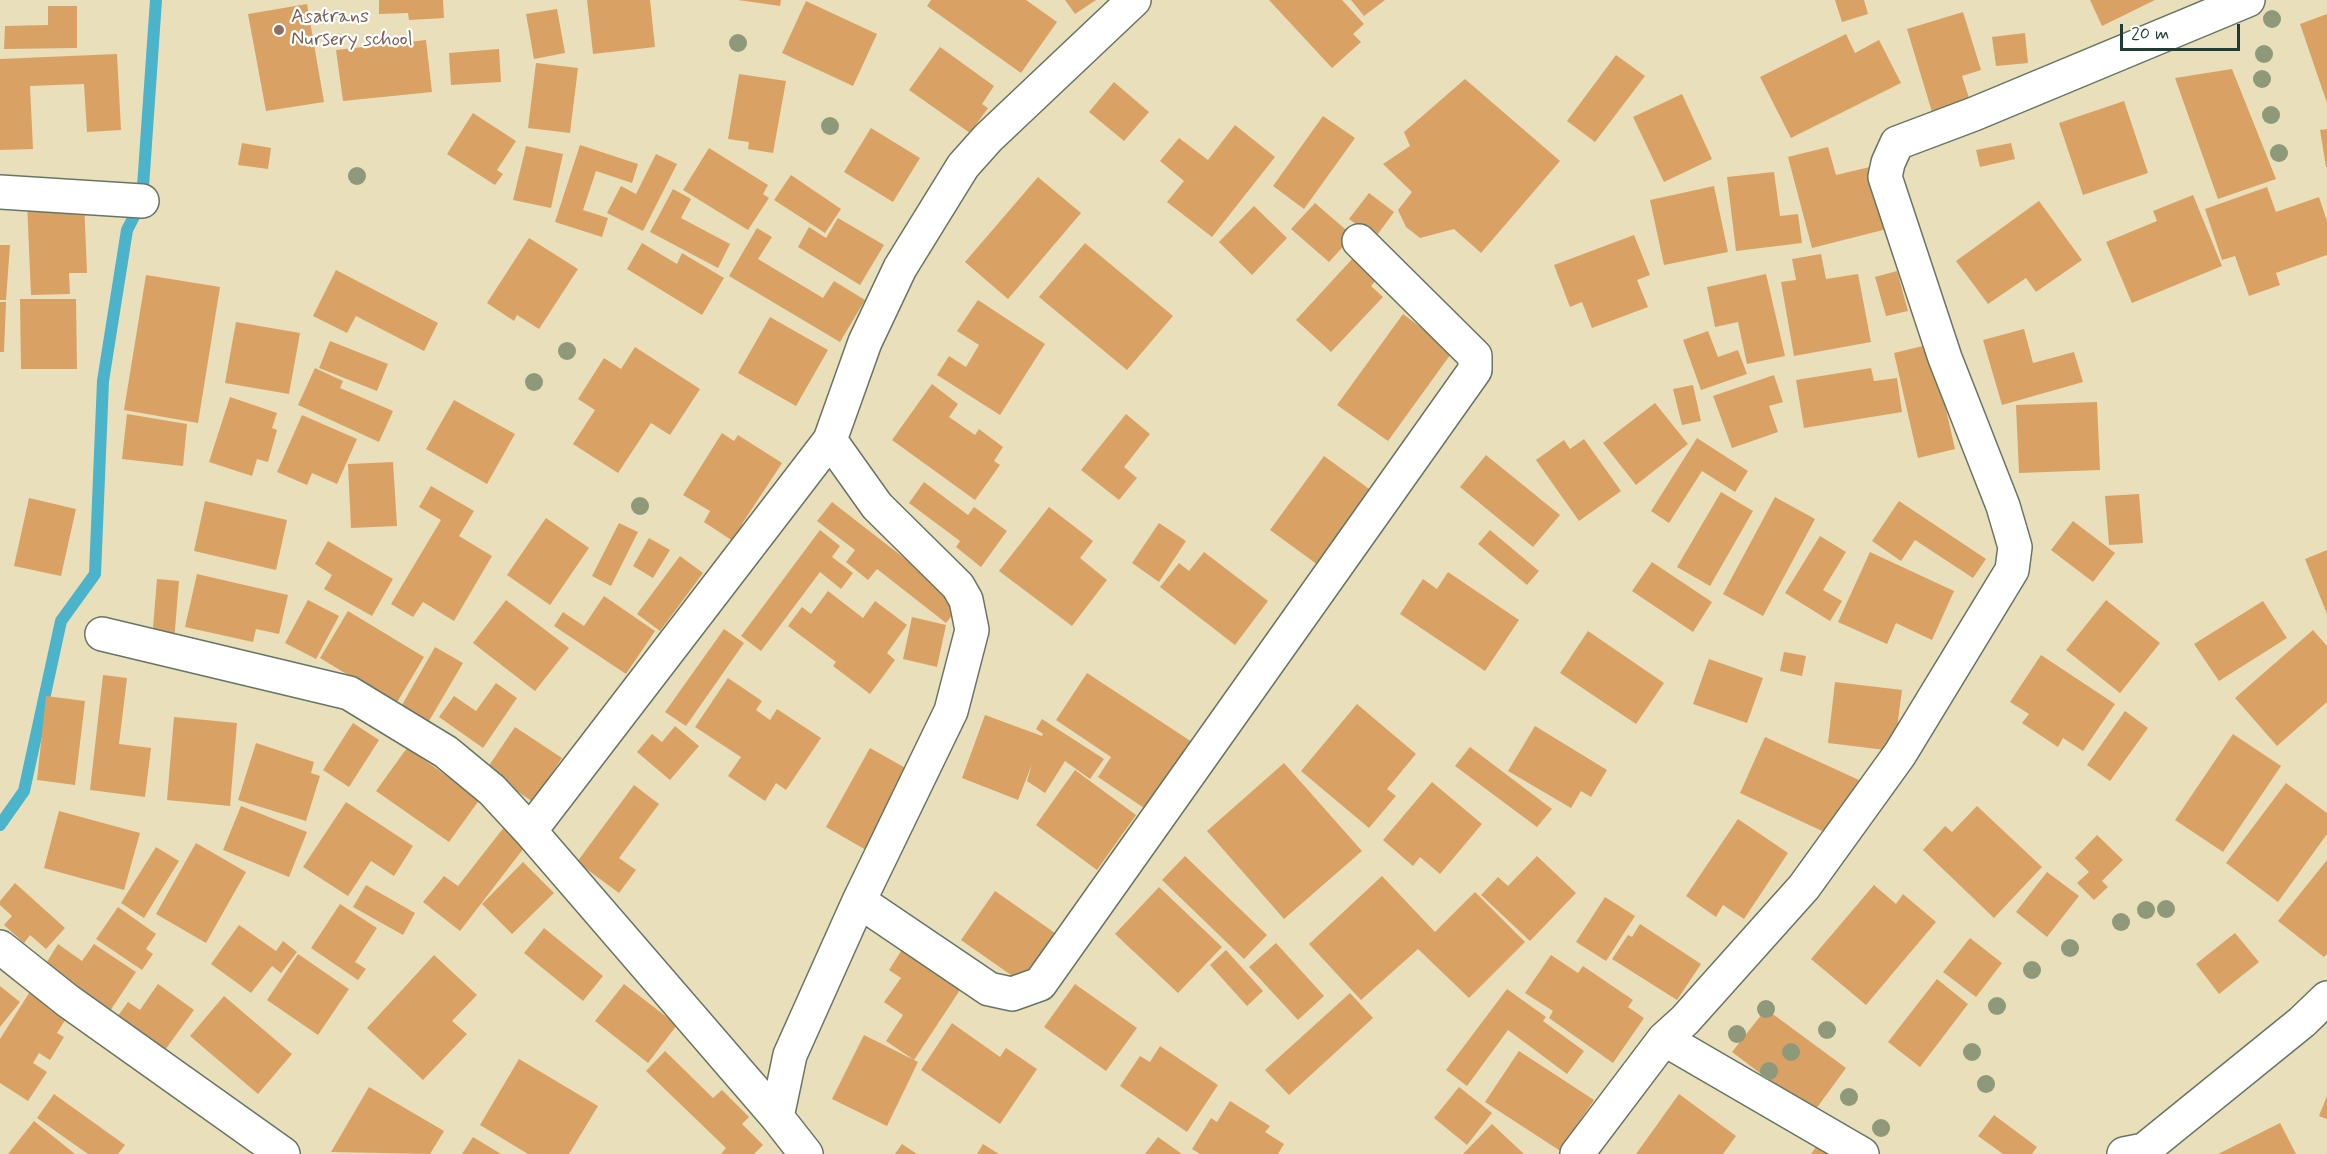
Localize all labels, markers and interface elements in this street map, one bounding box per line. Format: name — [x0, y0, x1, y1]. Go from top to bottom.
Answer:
place label: Asatrans Nursery school — [291, 6, 413, 53]
scale bar — [2123, 12, 2243, 50]
text: 20 m — [2131, 22, 2169, 46]
marker: Asatrans Nursery school — [272, 23, 286, 37]

